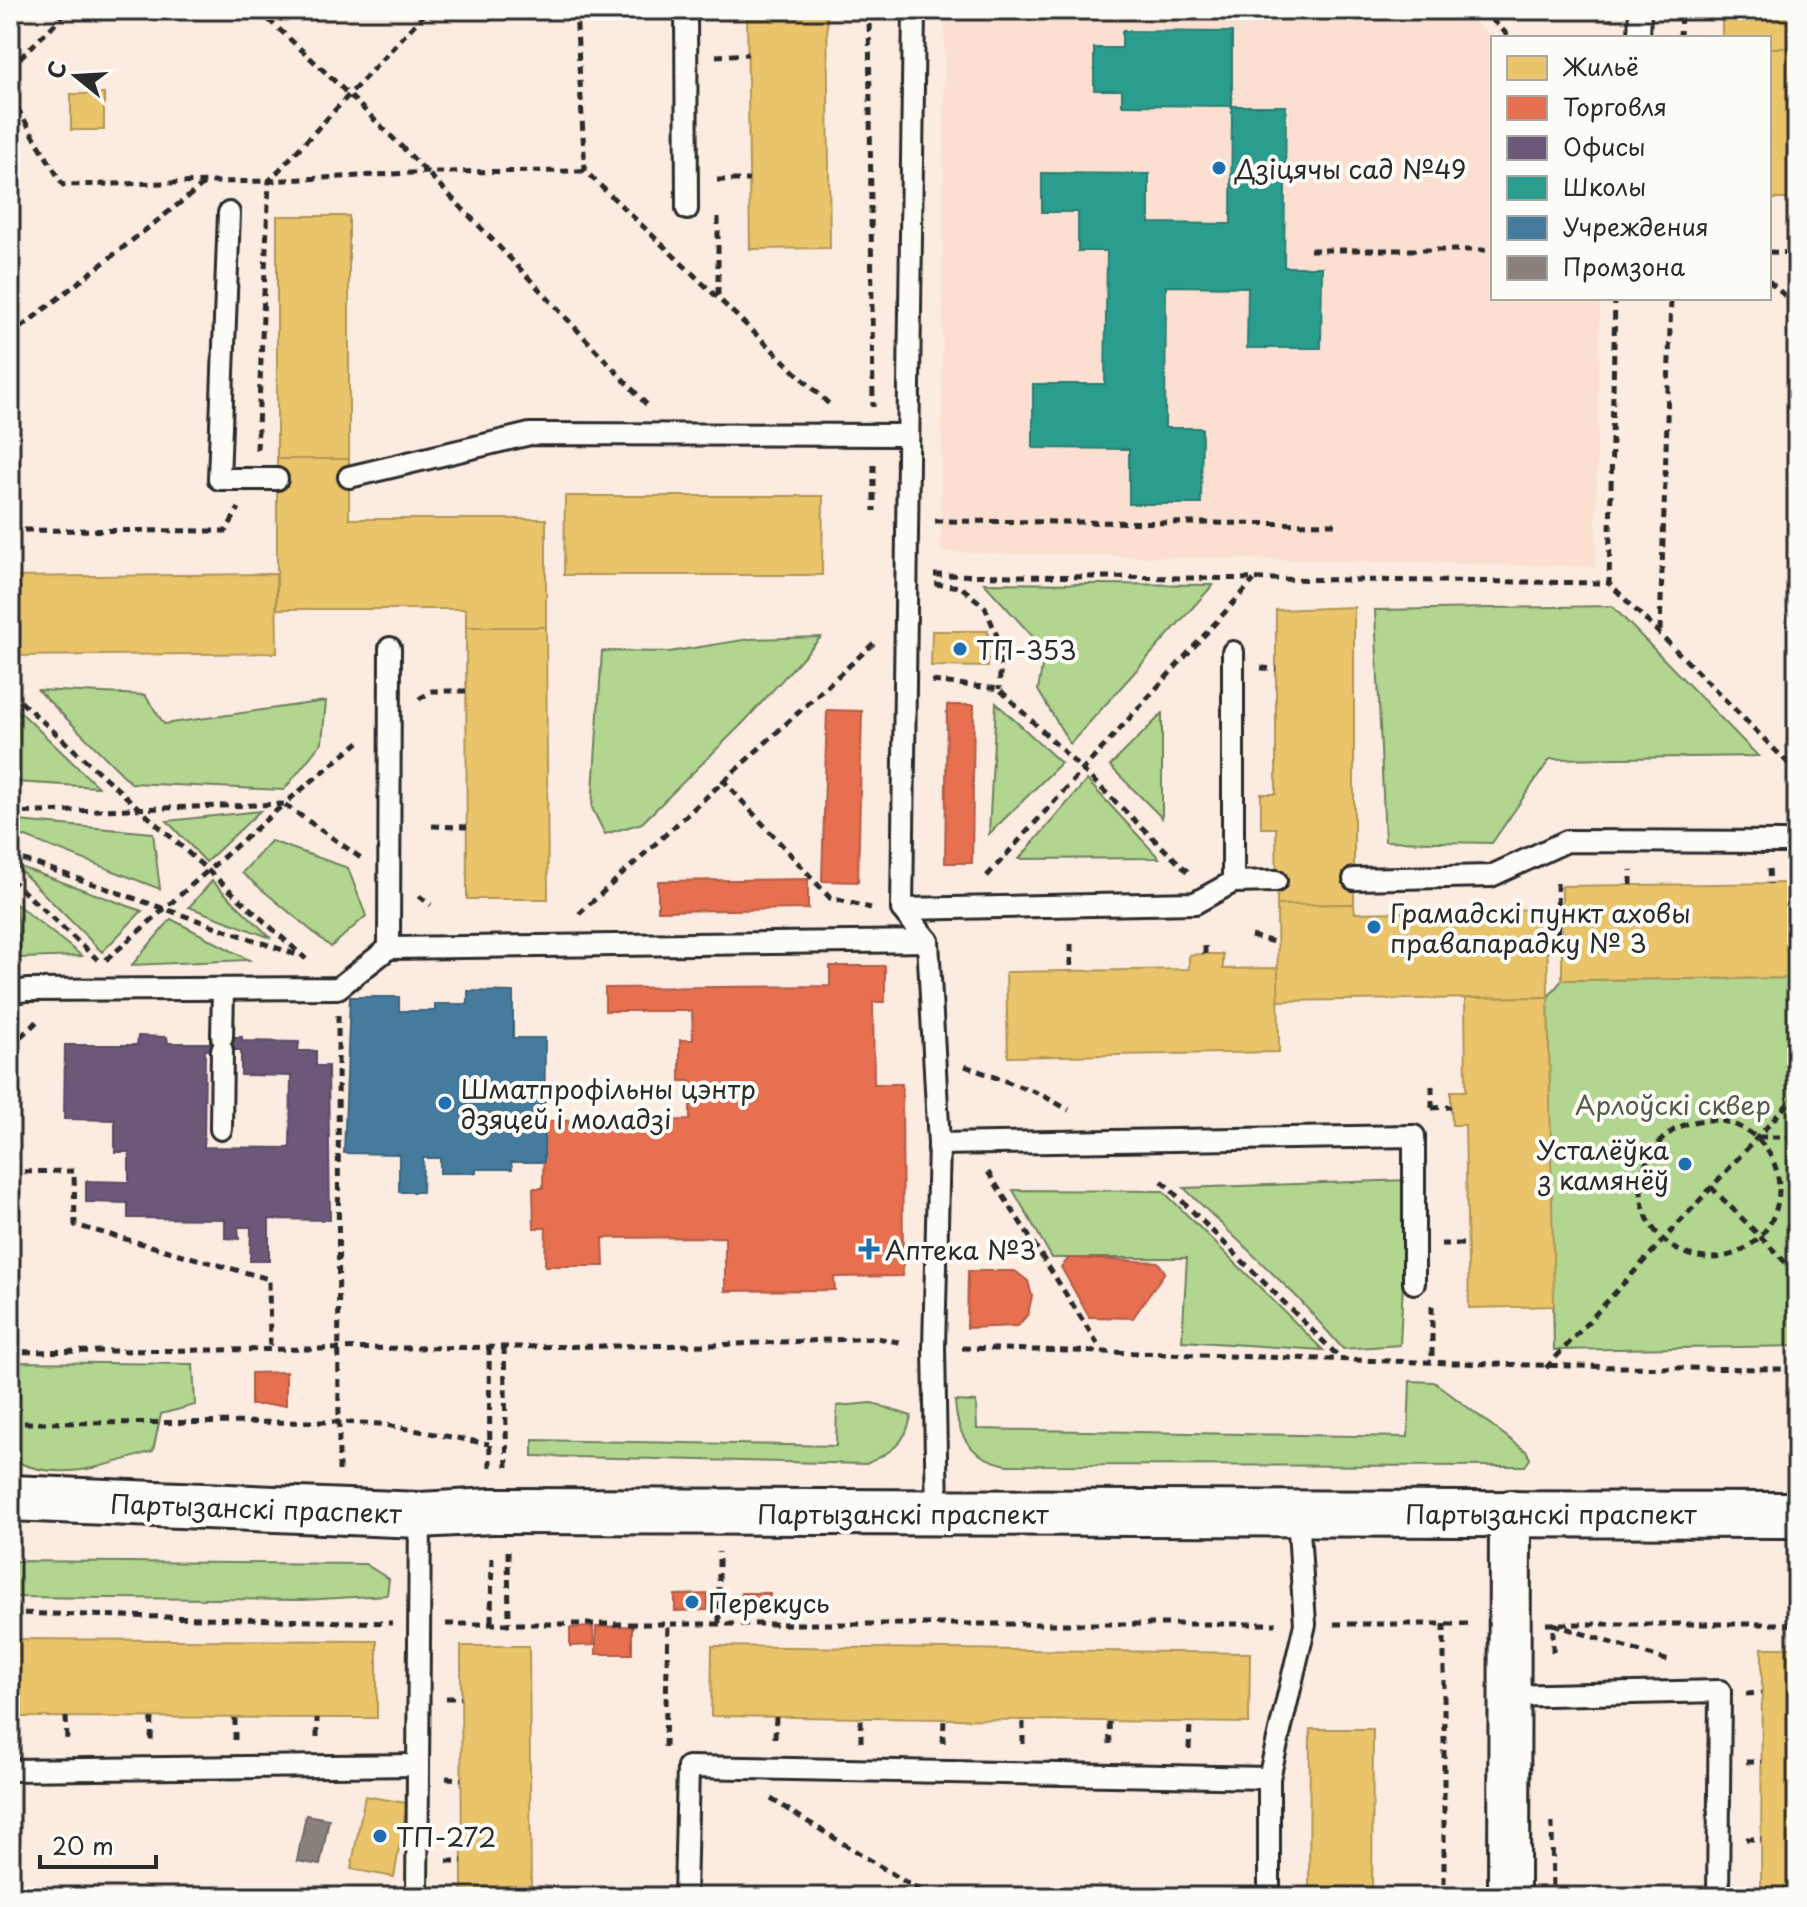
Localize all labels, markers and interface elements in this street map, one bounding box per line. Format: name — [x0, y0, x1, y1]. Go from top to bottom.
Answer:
north arrow — [36, 36, 116, 116]
legend — [1491, 36, 1771, 300]
text: Жильё — [1562, 48, 1639, 84]
text: С — [37, 56, 74, 82]
text: Торговля — [1563, 88, 1667, 124]
text: Офисы — [1563, 128, 1645, 164]
place label: Дзіцячы сад №49 — [1234, 149, 1466, 188]
marker: Дзіцячы сад №49 — [1210, 159, 1228, 177]
text: Школы — [1563, 168, 1646, 204]
text: Учреждения — [1563, 208, 1709, 244]
text: Промзона — [1563, 248, 1685, 284]
place label: ТП-353 — [976, 630, 1077, 669]
marker: ТП-353 — [951, 640, 969, 658]
place label: Грамадскі пункт аховы правапарадку № 3 — [1390, 893, 1691, 962]
marker: Грамадскі пункт аховы правапарадку № 3 — [1365, 918, 1383, 936]
place label: Шматпрофільны цэнтр дзяцей і моладзі — [461, 1069, 756, 1138]
park label: Арлоўскі сквер — [1575, 1085, 1771, 1124]
marker: Шматпрофільны цэнтр дзяцей і моладзі — [436, 1094, 454, 1112]
place label: Усталёўка з камянёў — [1537, 1130, 1670, 1199]
marker: Усталёўка з камянёў — [1676, 1155, 1694, 1173]
place label: Аптека №3 — [885, 1230, 1036, 1269]
marker: Аптека №3 — [860, 1240, 878, 1258]
street label: Партызанскі праспект — [110, 1483, 403, 1533]
street label: Партызанскі праспект — [757, 1494, 1049, 1533]
street label: Партызанскі праспект — [1405, 1494, 1697, 1533]
place label: Перекусь — [708, 1583, 829, 1622]
marker: Перекусь — [683, 1593, 701, 1611]
place label: ТП-272 — [396, 1817, 496, 1856]
scale bar — [40, 1819, 156, 1869]
text: 20 m — [52, 1827, 114, 1863]
marker: ТП-272 — [371, 1827, 389, 1845]

